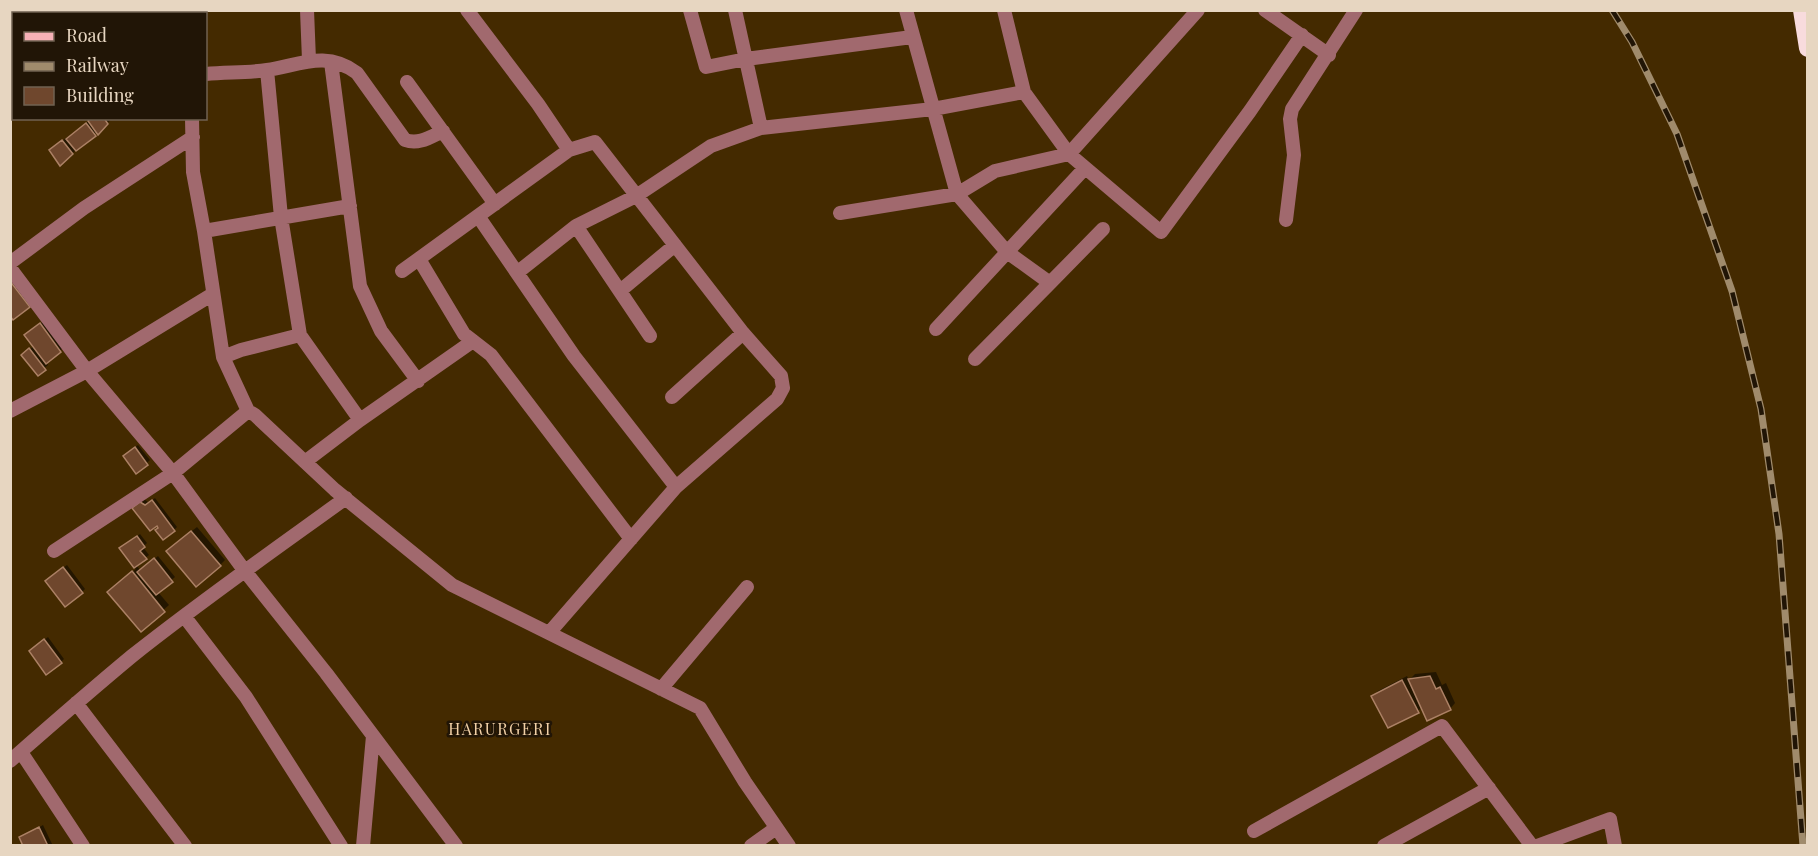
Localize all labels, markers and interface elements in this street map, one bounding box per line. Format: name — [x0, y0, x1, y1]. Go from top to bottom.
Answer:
legend — [12, 12, 207, 120]
text: Road — [66, 23, 107, 47]
text: Railway — [66, 53, 129, 77]
text: Building — [66, 83, 134, 107]
district label: HARURGERI — [448, 718, 552, 739]

